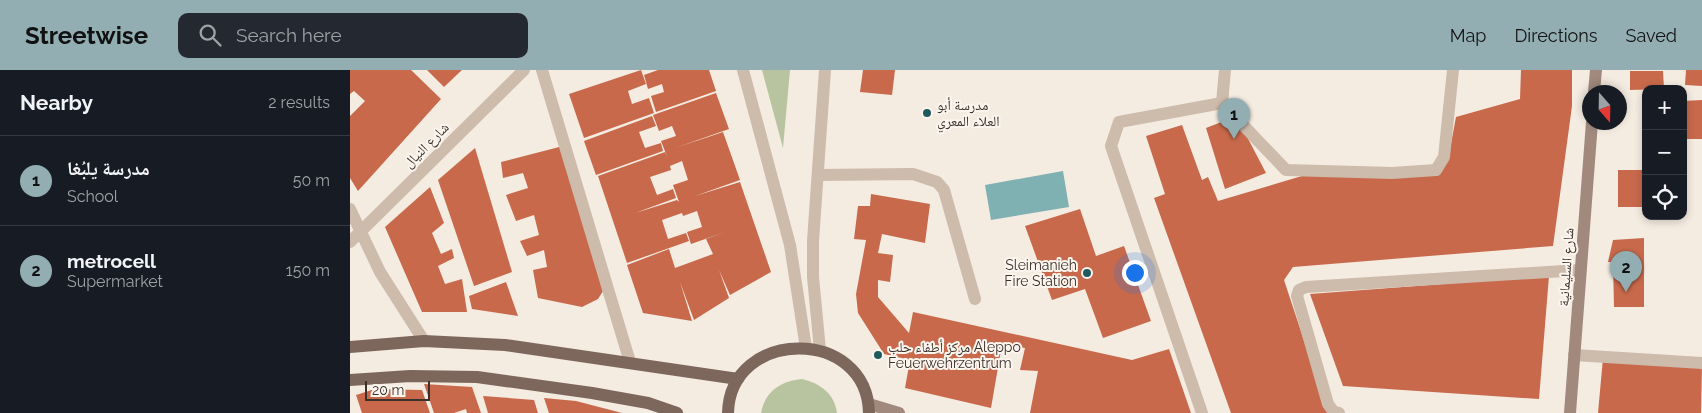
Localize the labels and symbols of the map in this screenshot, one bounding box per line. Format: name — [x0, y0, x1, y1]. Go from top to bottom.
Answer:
north arrow — [1582, 85, 1627, 130]
place label: مدرسة أبو العلاء المعري — [937, 97, 1000, 133]
pin: 1 — [1218, 98, 1250, 139]
marker: مدرسة أبو العلاء المعري — [921, 107, 933, 119]
street label: شارع النيال — [400, 119, 453, 172]
street label: شارع السليمانية — [1555, 227, 1579, 307]
pin: 2 — [1610, 251, 1642, 292]
place label: Sleimanieh Fire Station — [1004, 257, 1077, 289]
your location — [1122, 260, 1148, 286]
marker: Sleimanieh Fire Station — [1081, 267, 1093, 279]
place label: مركز أطفاء حلب Aleppo Feuerwehrzentrum — [888, 339, 1021, 371]
marker: مركز أطفاء حلب Aleppo Feuerwehrzentrum — [872, 349, 884, 361]
scale bar — [365, 378, 430, 401]

